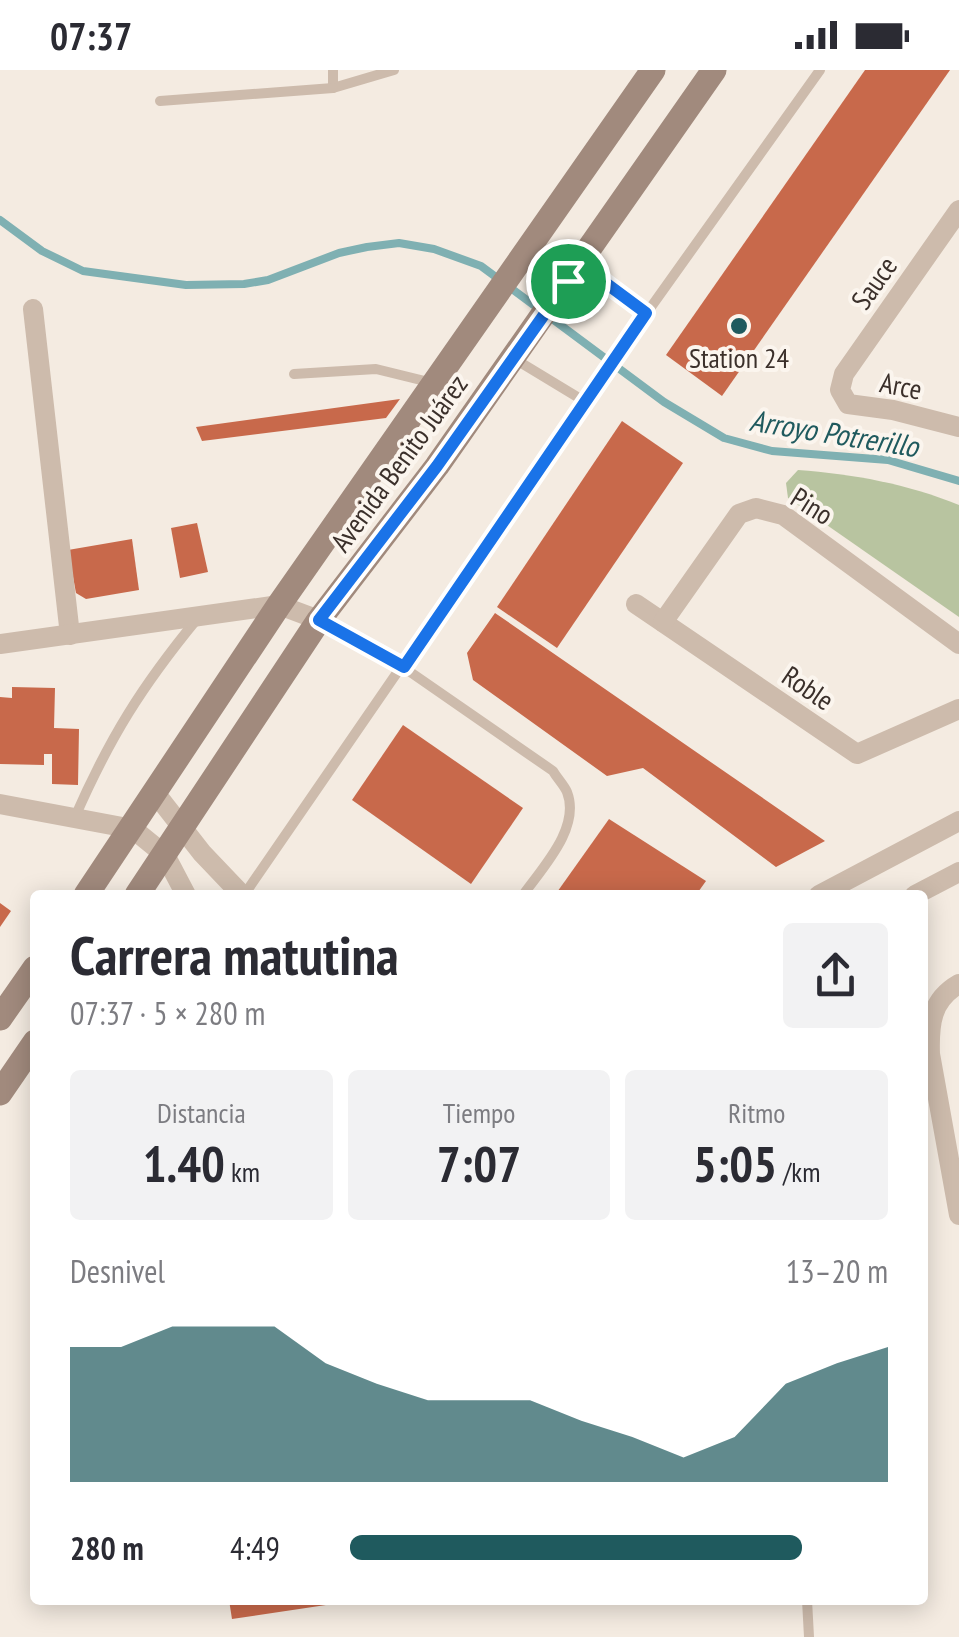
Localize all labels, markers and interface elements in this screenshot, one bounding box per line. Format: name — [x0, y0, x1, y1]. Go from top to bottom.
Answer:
text: 07:37 — [50, 11, 132, 60]
pin — [526, 239, 611, 324]
street label: Sauce — [842, 249, 905, 316]
icon: arrive — [541, 254, 596, 309]
marker: Station 24 — [728, 315, 750, 337]
place label: Station 24 — [689, 339, 789, 376]
street label: Arce — [877, 363, 925, 408]
street label: Avenida Benito Juárez — [322, 367, 475, 559]
water label: Arroyo Potrerillo — [747, 400, 923, 465]
street label: Pino — [784, 478, 840, 533]
street label: Roble — [775, 657, 841, 718]
text: Carrera matutina — [70, 919, 399, 990]
button: share — [783, 923, 888, 1028]
text: 07:37 · 5 × 280 m — [70, 992, 265, 1034]
text: Distancia — [157, 1094, 246, 1131]
text: Tiempo — [443, 1094, 515, 1131]
text: Ritmo — [728, 1094, 785, 1131]
text: 1.40 — [143, 1131, 225, 1196]
text: 7:07 — [437, 1131, 521, 1196]
text: 5:05 — [693, 1131, 777, 1196]
text: km — [225, 1153, 260, 1190]
text: /km — [777, 1153, 820, 1190]
text: Desnivel — [70, 1250, 165, 1292]
text: 13–20 m — [786, 1250, 888, 1292]
text: 280 m — [70, 1527, 144, 1569]
text: 4:49 — [230, 1527, 280, 1569]

